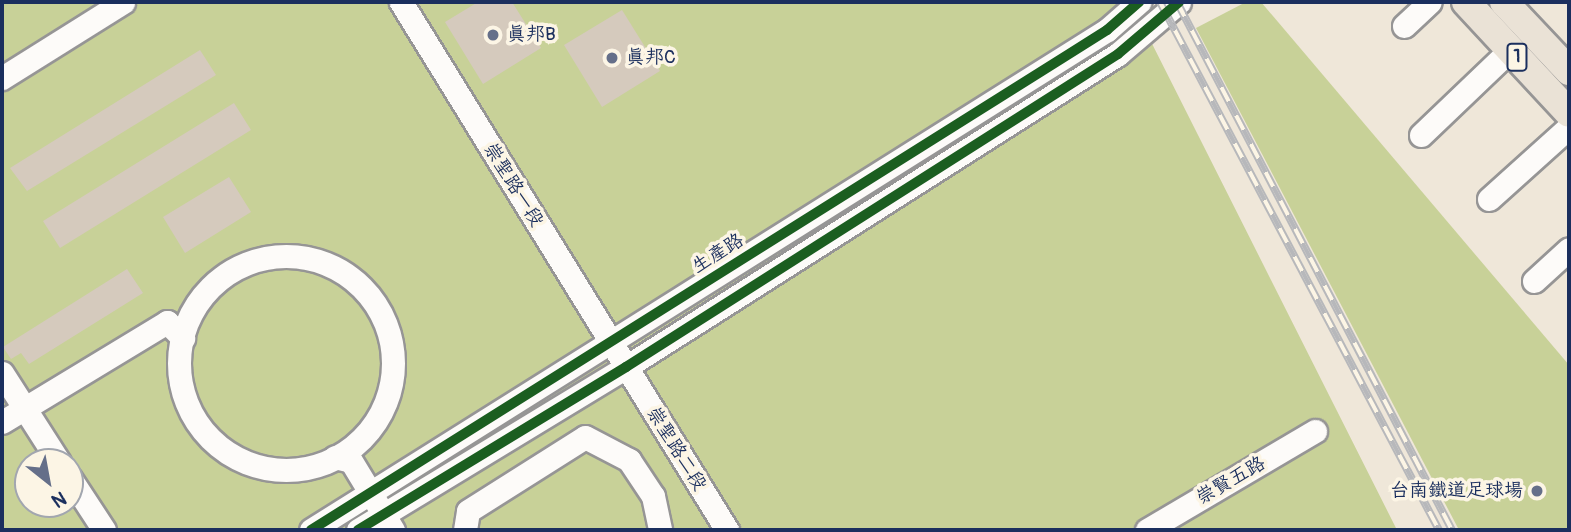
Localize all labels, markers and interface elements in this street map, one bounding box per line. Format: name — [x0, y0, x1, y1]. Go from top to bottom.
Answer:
place label: 真邦B — [507, 24, 556, 46]
marker: 真邦B — [485, 27, 501, 43]
road number: 1 — [1505, 42, 1529, 72]
place label: 真邦C — [626, 47, 676, 69]
marker: 真邦C — [604, 50, 620, 66]
street label: 崇聖路一段 — [478, 139, 548, 231]
street label: 生產路 — [688, 229, 748, 279]
street label: 崇聖路二段 — [641, 403, 711, 495]
north arrow — [14, 448, 84, 518]
street label: 崇賢五路 — [1192, 452, 1270, 510]
place label: 台南鐵道足球場 — [1390, 480, 1523, 502]
marker: 台南鐵道足球場 — [1529, 483, 1545, 499]
text: N — [47, 486, 70, 513]

